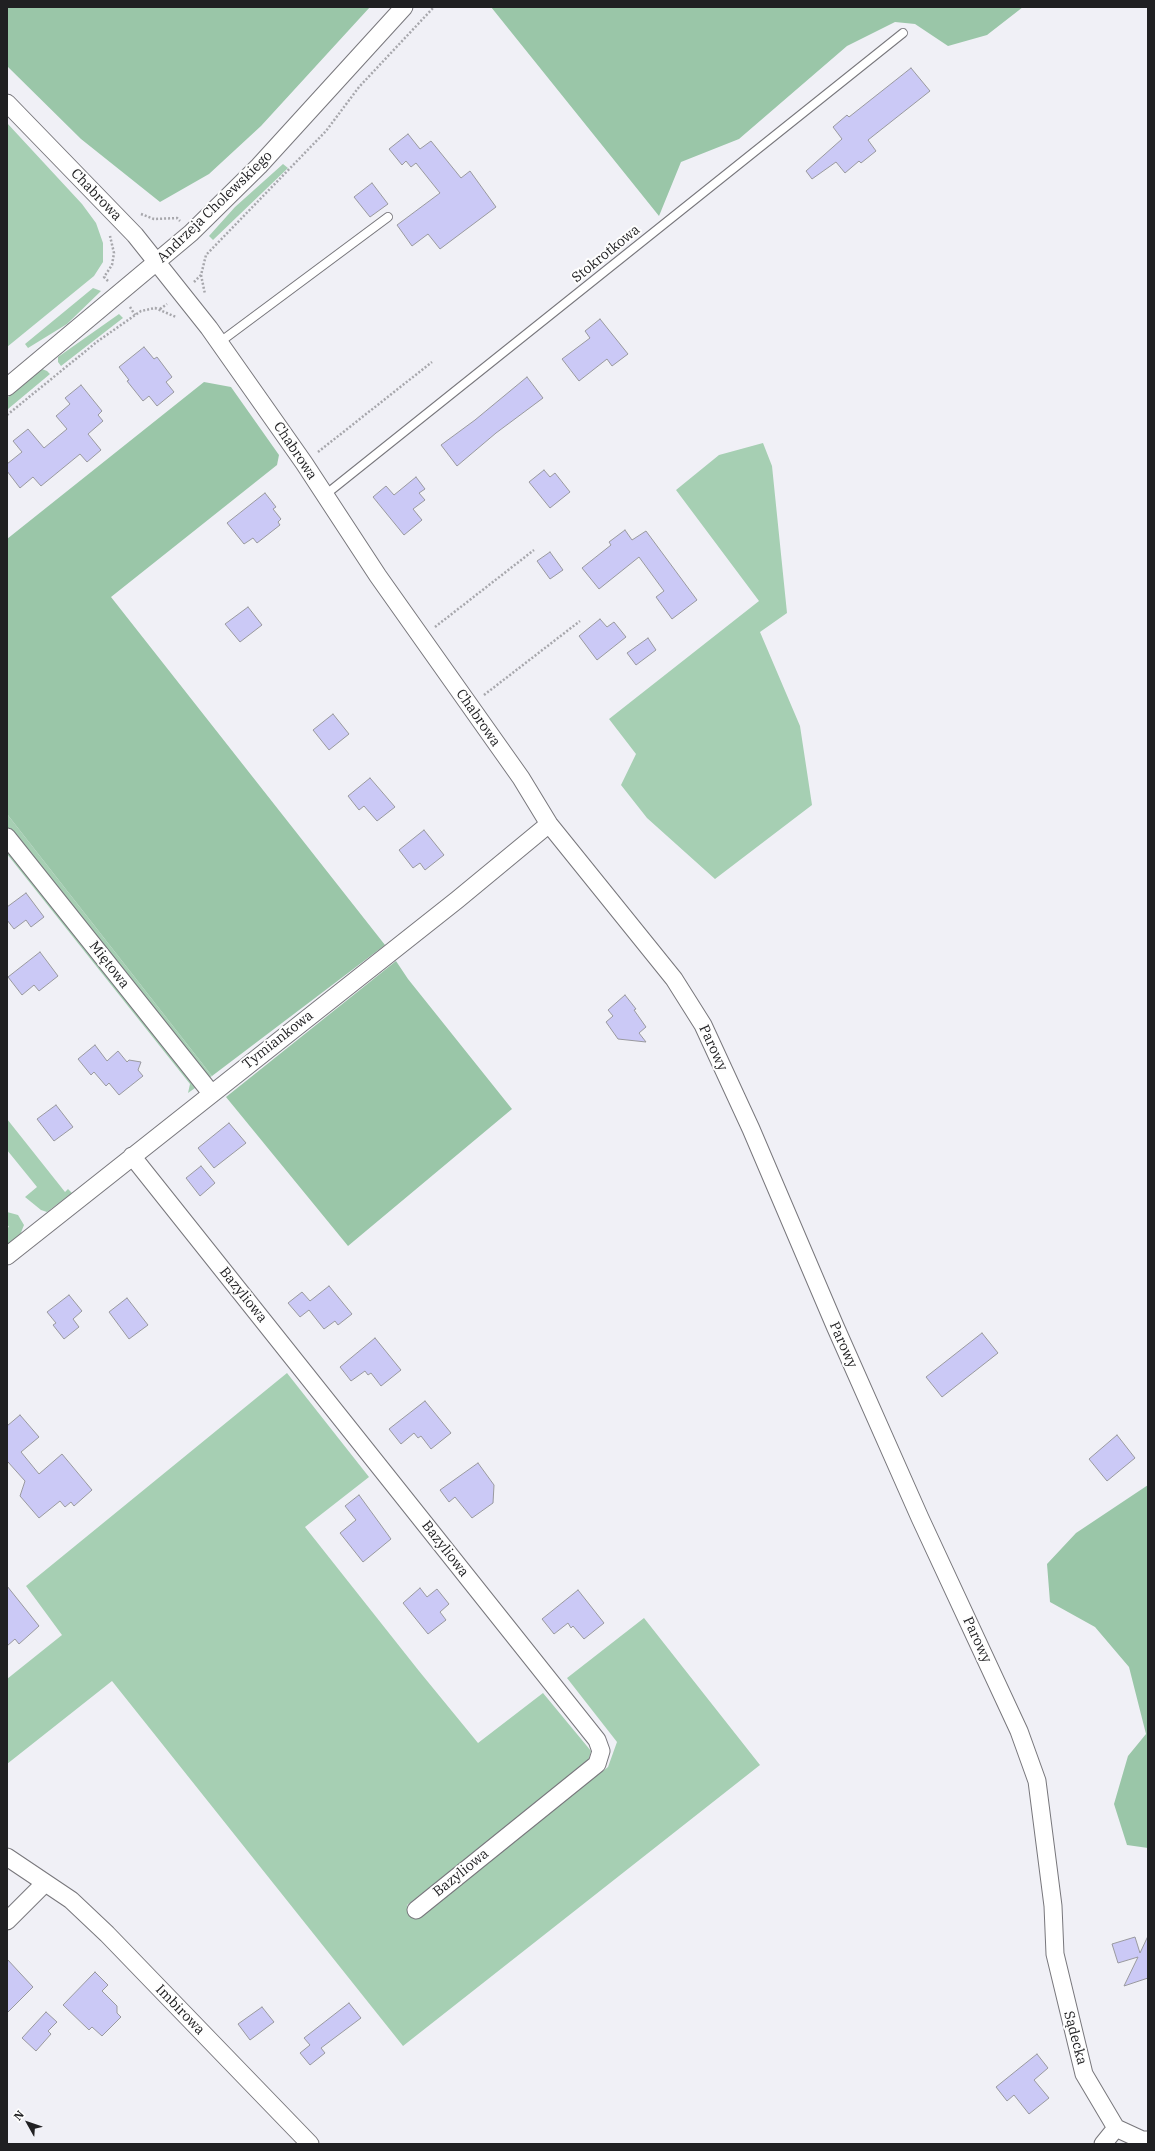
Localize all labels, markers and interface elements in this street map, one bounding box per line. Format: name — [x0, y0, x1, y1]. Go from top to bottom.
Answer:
street label: Andrzeja Cholewskiego — [154, 148, 276, 266]
street label: Chabrowa — [67, 165, 125, 225]
street label: Stokrotkowa — [569, 222, 643, 286]
street label: Chabrowa — [270, 419, 320, 483]
street label: Chabrowa — [452, 686, 504, 750]
street label: Miętowa — [85, 938, 133, 992]
street label: Tymiankowa — [239, 1007, 317, 1073]
street label: Parowy — [695, 1022, 731, 1074]
street label: Bazyliowa — [216, 1264, 270, 1326]
street label: Parowy — [825, 1319, 861, 1371]
street label: Bazyliowa — [418, 1518, 472, 1580]
street label: Parowy — [959, 1614, 995, 1666]
street label: Bazyliowa — [430, 1846, 492, 1900]
street label: Imbirowa — [152, 1981, 208, 2039]
street label: Sądecka — [1060, 2009, 1090, 2067]
north arrow — [8, 2103, 48, 2143]
text: N — [11, 2107, 27, 2123]

